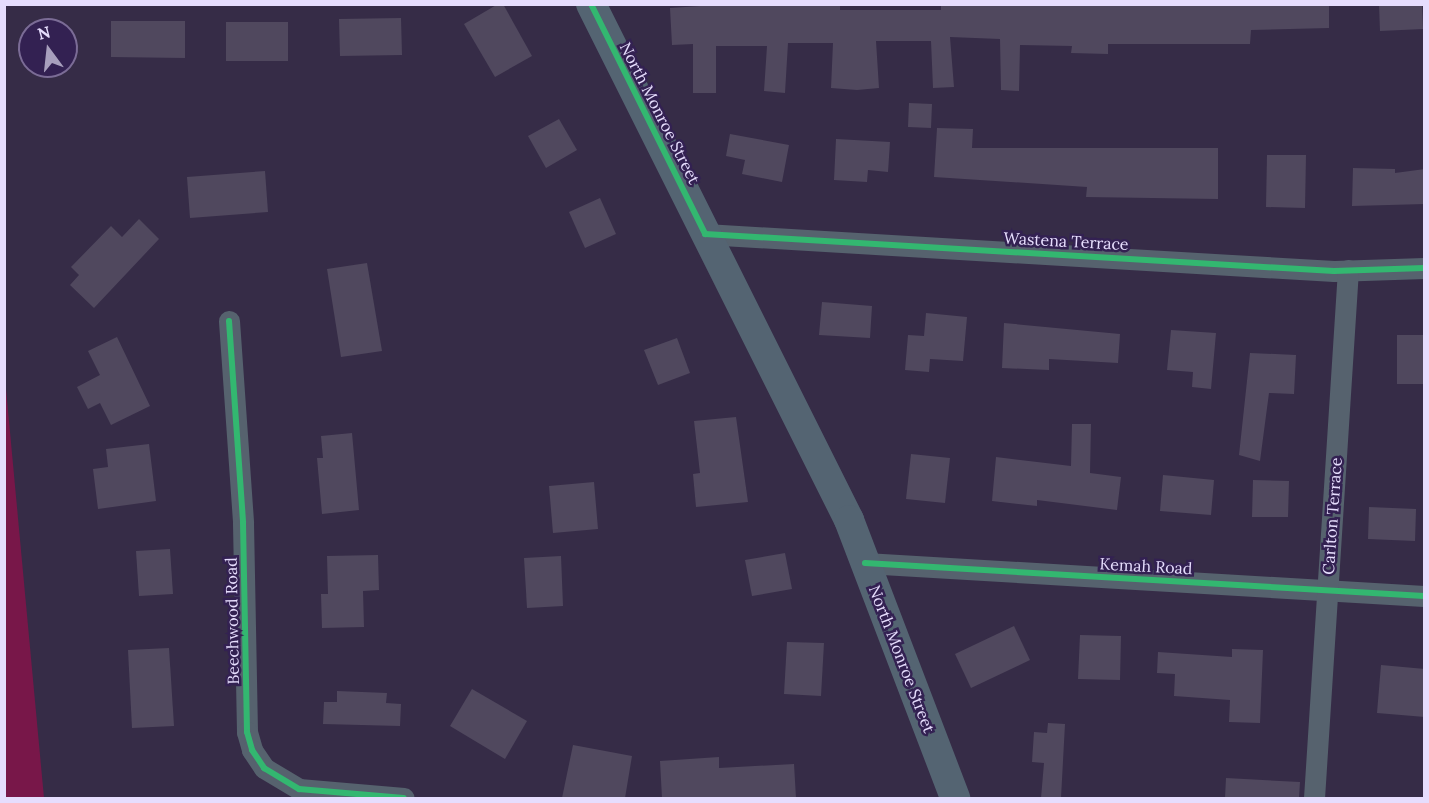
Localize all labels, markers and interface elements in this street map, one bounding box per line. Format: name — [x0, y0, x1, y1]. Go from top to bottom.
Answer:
north arrow — [18, 18, 78, 78]
text: N — [35, 21, 52, 44]
street label: North Monroe Street — [616, 39, 704, 187]
street label: Wastena Terrace — [1003, 228, 1129, 254]
street label: Carlton Terrace — [1318, 457, 1346, 575]
street label: Kemah Road — [1099, 554, 1193, 578]
street label: Beechwood Road — [221, 557, 243, 685]
street label: North Monroe Street — [865, 583, 939, 735]

